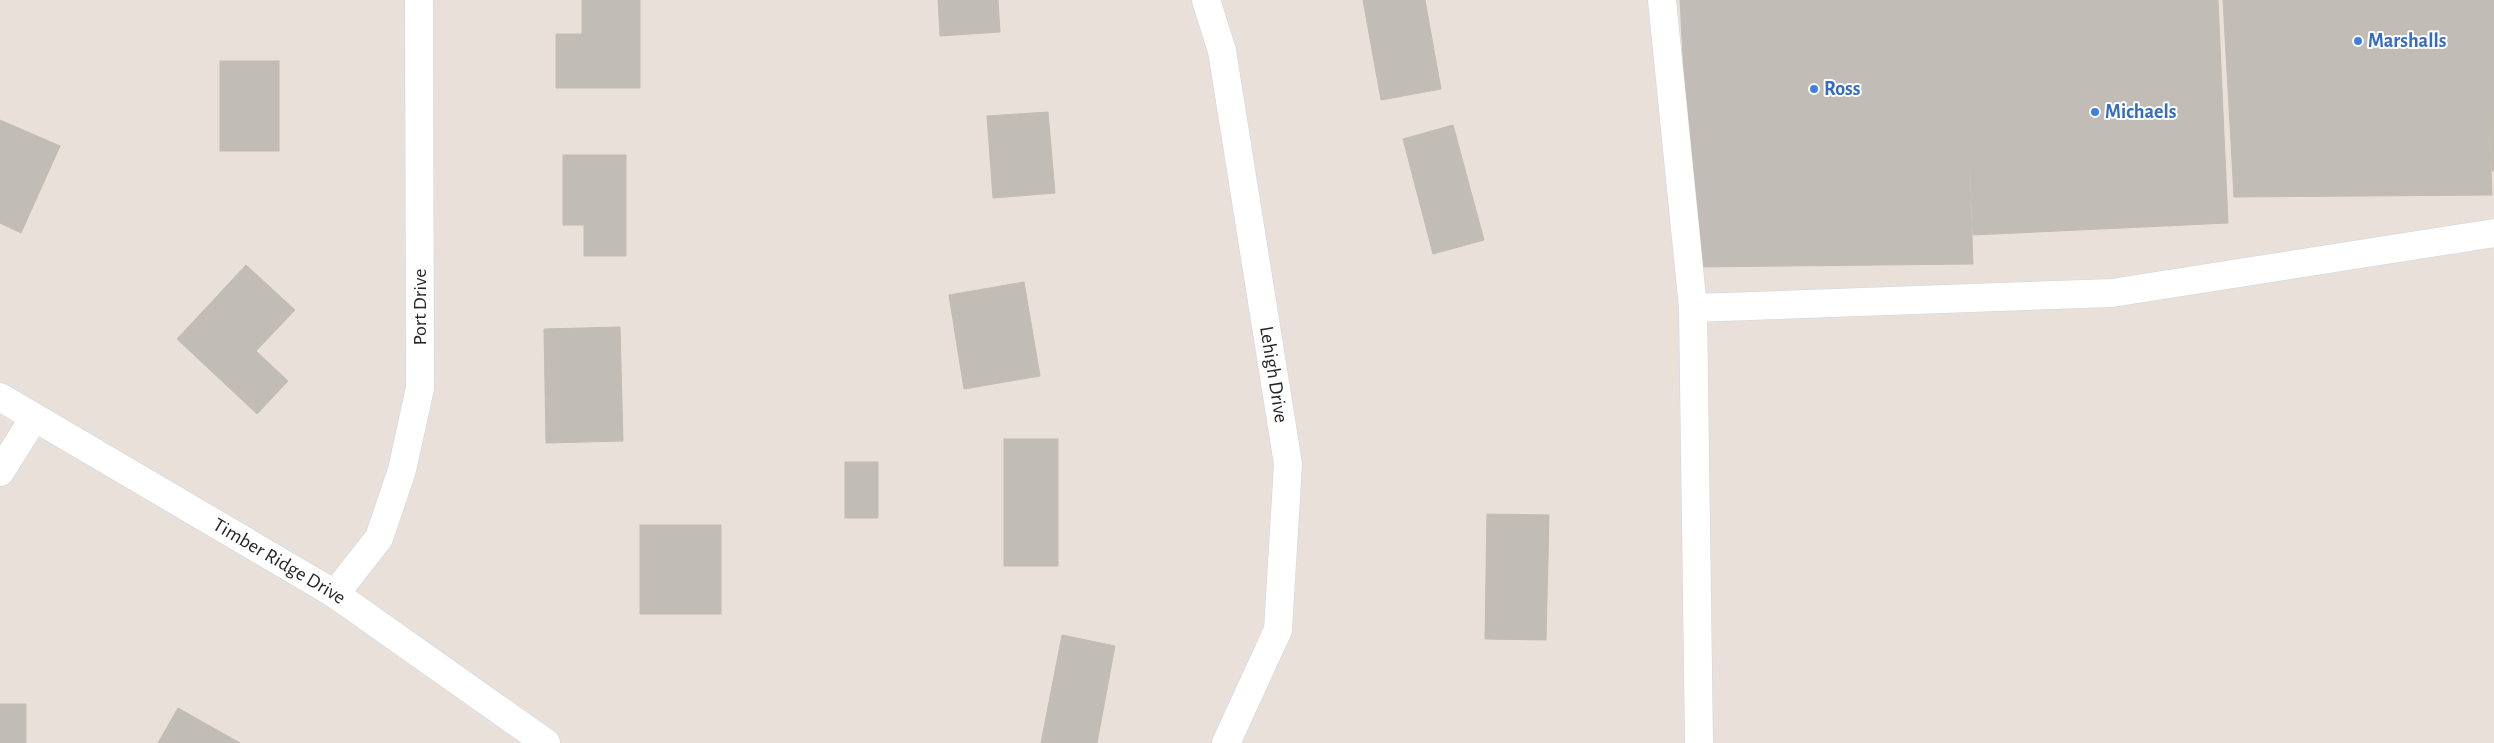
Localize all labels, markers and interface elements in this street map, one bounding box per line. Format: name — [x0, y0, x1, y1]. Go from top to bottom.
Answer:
place label: Marshalls — [2368, 31, 2447, 51]
marker: Marshalls — [2352, 35, 2364, 47]
place label: Ross — [1824, 79, 1861, 99]
marker: Ross — [1808, 83, 1820, 95]
place label: Michaels — [2105, 102, 2177, 122]
marker: Michaels — [2089, 106, 2101, 118]
street label: Port Drive — [410, 269, 430, 345]
street label: Lehigh Drive — [1256, 325, 1291, 424]
street label: Timber Ridge Drive — [209, 515, 349, 608]

